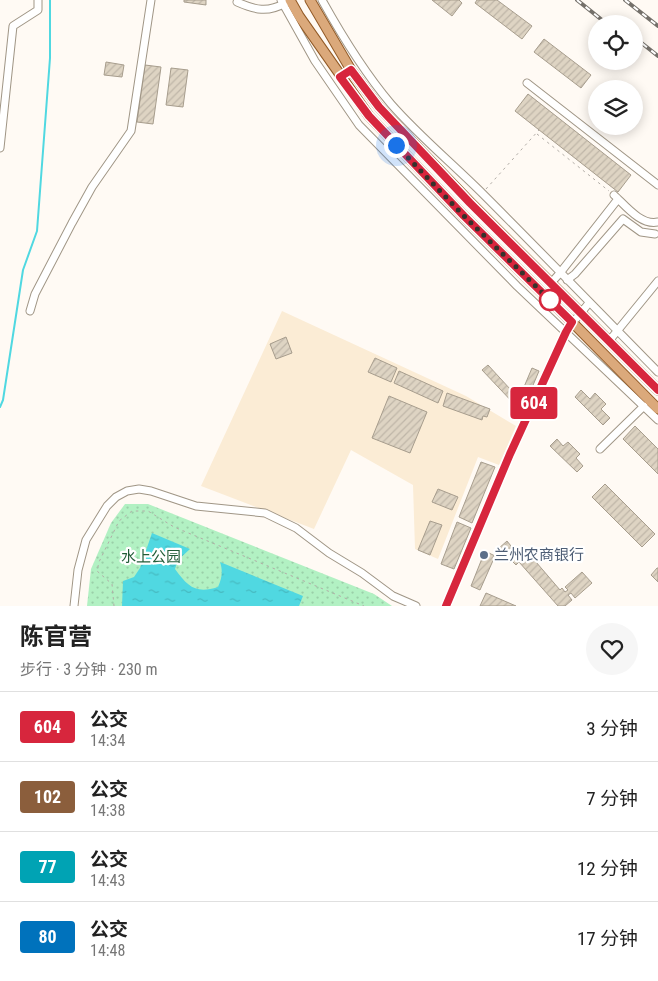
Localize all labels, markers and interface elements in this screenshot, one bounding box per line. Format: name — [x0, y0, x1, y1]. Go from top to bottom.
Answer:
map controls — [588, 15, 643, 135]
button: locate — [588, 15, 643, 70]
button: layers — [588, 80, 643, 135]
your location — [384, 133, 409, 158]
unlabelled marker — [539, 289, 561, 311]
line badge: 604 — [505, 387, 563, 419]
text: 604 — [520, 392, 548, 413]
place label: 兰州农商银行 — [494, 546, 584, 564]
park label: 水上公园 — [121, 548, 181, 566]
marker: 兰州农商银行 — [478, 549, 490, 561]
text: 陈官营 — [20, 623, 92, 651]
button: heart — [586, 623, 638, 675]
text: 步行 · 3 分钟 · 230 m — [20, 660, 157, 679]
text: 公交 — [90, 708, 128, 731]
text: 604 — [34, 716, 61, 737]
text: 3 分钟 — [586, 717, 638, 740]
text: 14:34 — [90, 731, 125, 750]
text: 公交 — [90, 778, 128, 801]
text: 102 — [34, 786, 61, 807]
text: 7 分钟 — [586, 787, 638, 810]
text: 14:38 — [90, 801, 125, 820]
text: 公交 — [90, 848, 128, 871]
text: 77 — [38, 856, 57, 877]
text: 12 分钟 — [577, 857, 638, 880]
text: 14:43 — [90, 871, 125, 890]
text: 公交 — [90, 918, 128, 941]
text: 80 — [38, 926, 57, 947]
text: 17 分钟 — [577, 927, 638, 950]
text: 14:48 — [90, 941, 125, 960]

